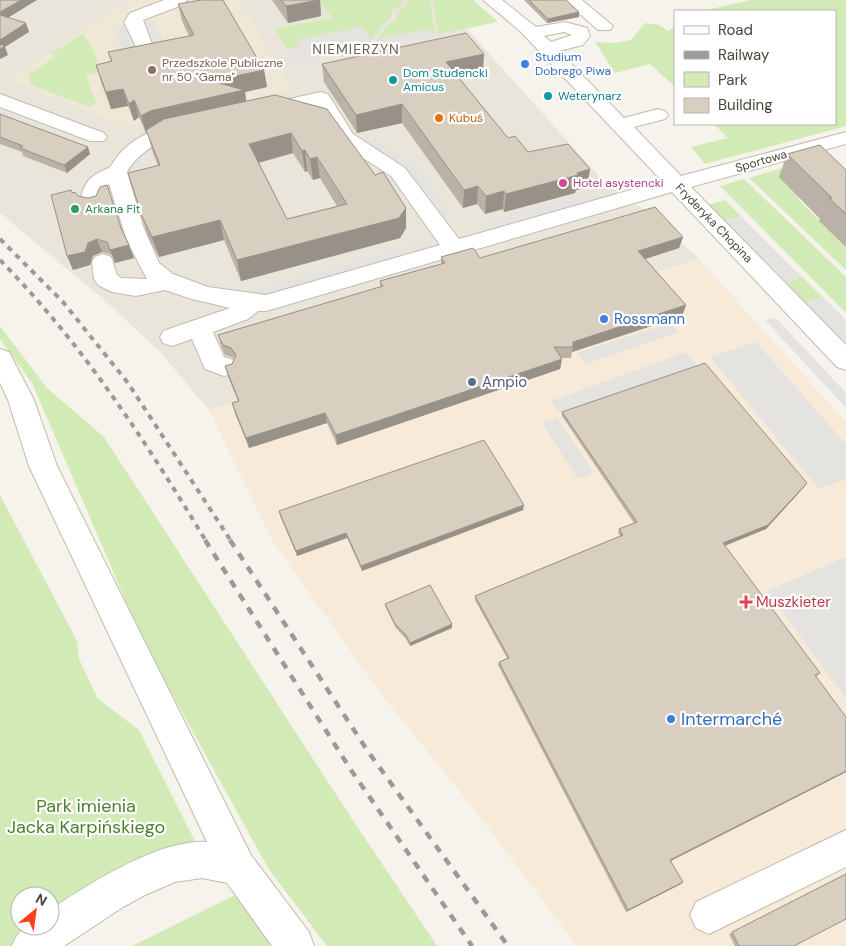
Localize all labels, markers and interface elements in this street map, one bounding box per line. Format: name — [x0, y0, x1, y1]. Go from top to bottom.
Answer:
legend — [674, 10, 836, 125]
text: Road — [718, 20, 753, 40]
district label: NIEMIERZYN — [312, 40, 400, 58]
text: Railway — [718, 45, 770, 65]
place label: Studium Dobrego Piwa — [535, 49, 611, 79]
place label: Przedszkole Publiczne nr 50 "Gama" — [162, 55, 283, 85]
marker: Studium Dobrego Piwa — [519, 58, 531, 70]
marker: Przedszkole Publiczne nr 50 "Gama" — [146, 64, 158, 76]
place label: Dom Studencki Amicus — [403, 65, 488, 95]
text: Park — [718, 70, 748, 90]
marker: Dom Studencki Amicus — [387, 74, 399, 86]
place label: Weterynarz — [558, 88, 621, 104]
marker: Weterynarz — [542, 90, 554, 102]
text: Building — [718, 95, 773, 115]
place label: Kubuś — [449, 110, 483, 126]
marker: Kubuś — [433, 112, 445, 124]
street label: Sportowa — [733, 146, 789, 176]
place label: Hotel asystencki — [573, 175, 664, 191]
marker: Hotel asystencki — [557, 177, 569, 189]
street label: Fryderyka Chopina — [672, 180, 756, 266]
place label: Arkana Fit — [85, 201, 141, 217]
marker: Arkana Fit — [69, 203, 81, 215]
place label: Rossmann — [614, 309, 685, 329]
marker: Rossmann — [598, 313, 610, 325]
place label: Ampio — [482, 372, 527, 392]
marker: Ampio — [466, 376, 478, 388]
place label: Muszkieter — [756, 592, 831, 612]
marker: Muszkieter — [740, 596, 752, 608]
place label: Intermarché — [681, 707, 782, 731]
marker: Intermarché — [665, 713, 677, 725]
park label: Park imienia Jacka Karpińskiego — [7, 794, 165, 839]
north arrow — [10, 886, 60, 936]
text: N — [32, 889, 50, 910]

